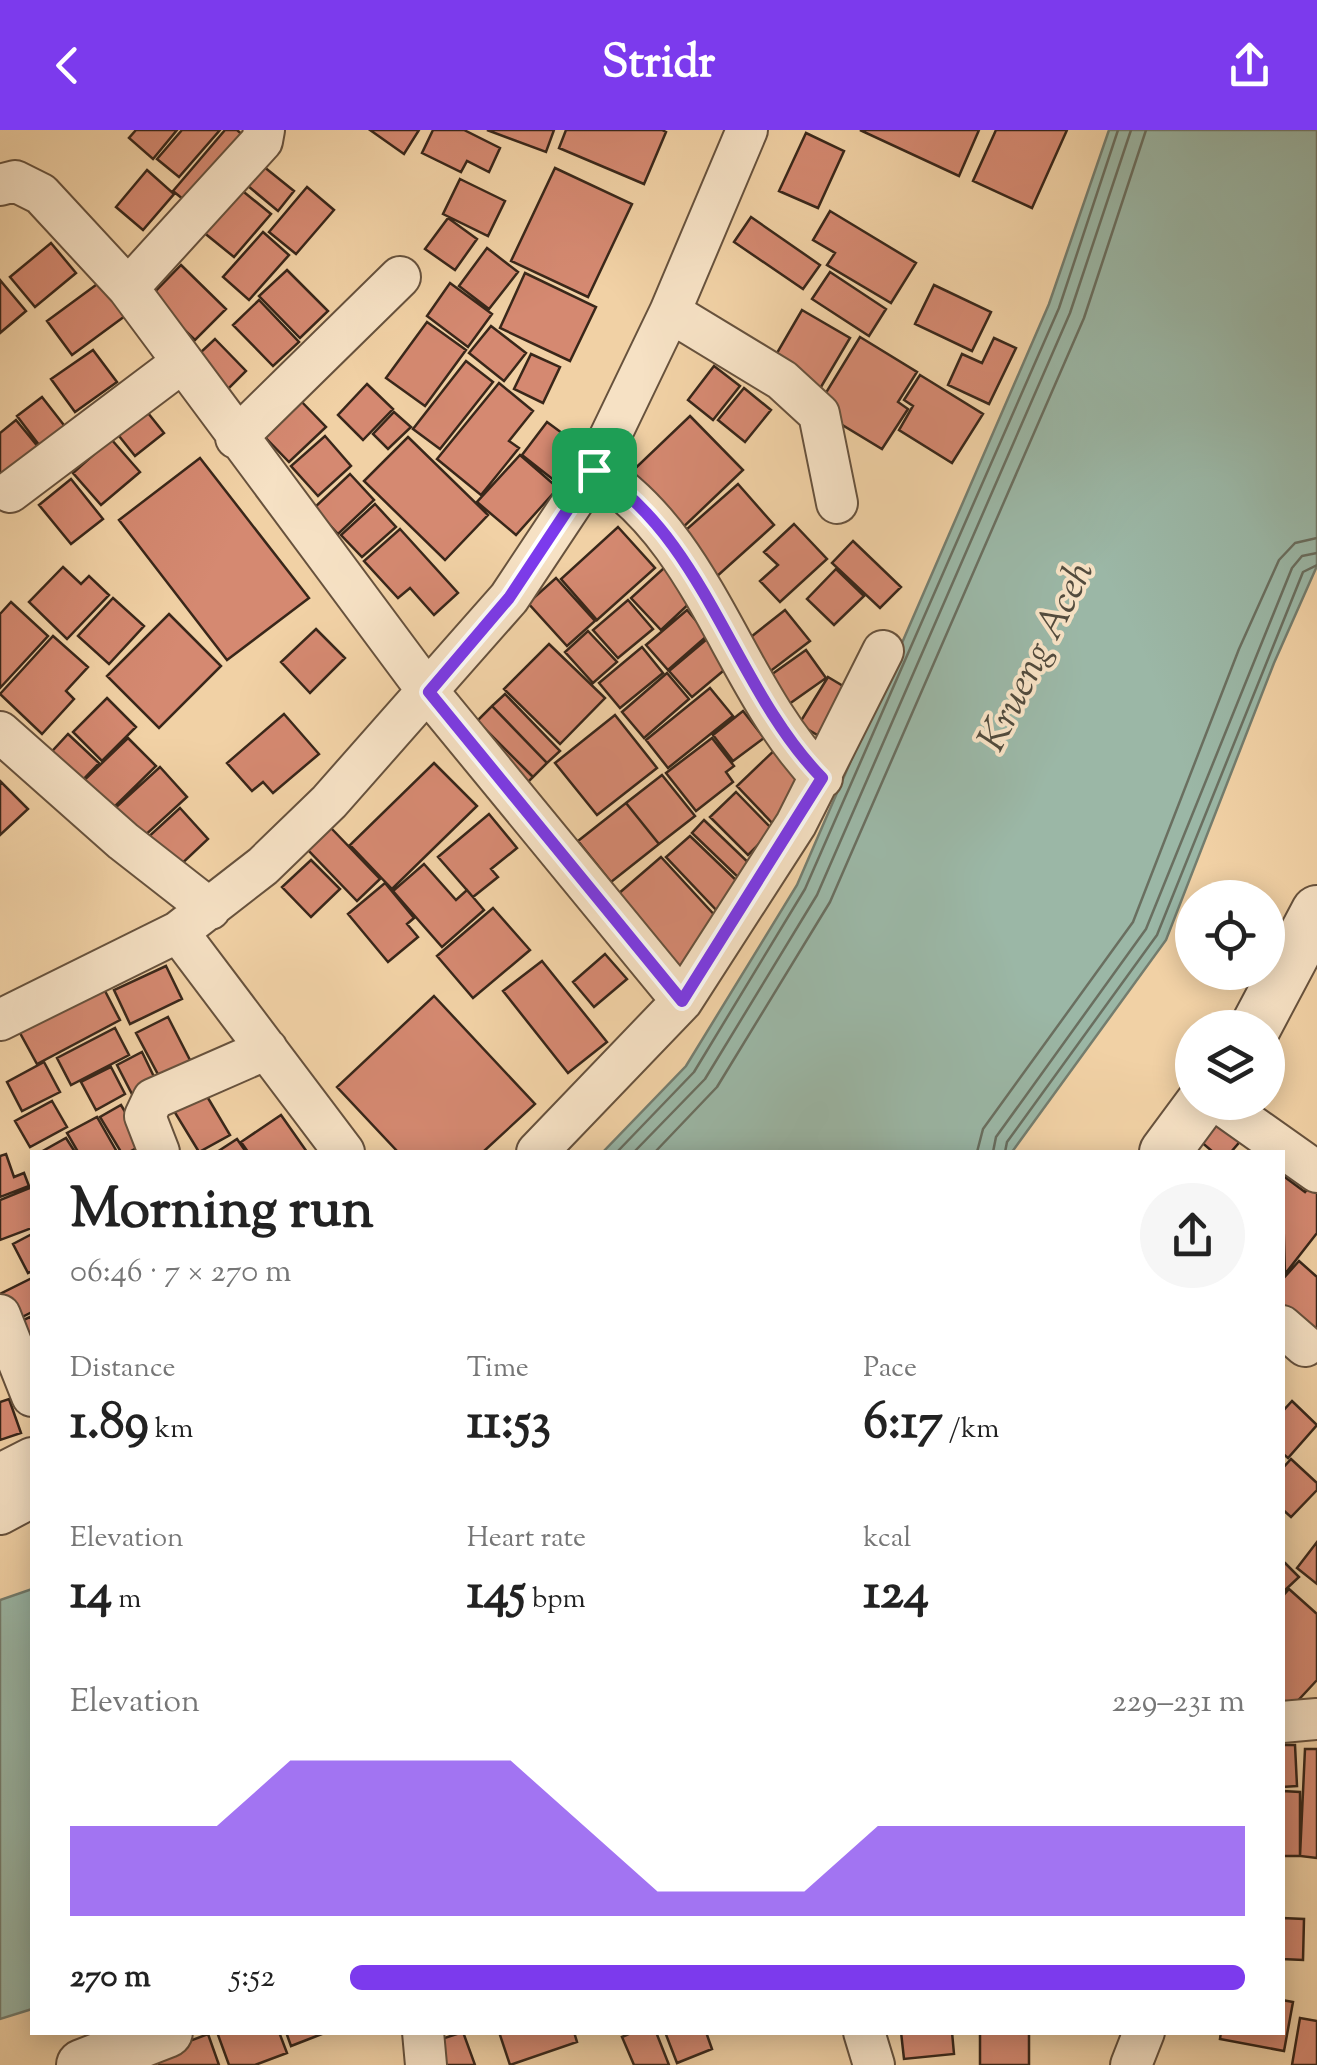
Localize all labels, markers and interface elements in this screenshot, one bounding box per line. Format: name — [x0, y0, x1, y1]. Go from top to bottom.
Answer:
text: Stridr — [602, 33, 715, 98]
icon: back — [40, 38, 95, 93]
icon: share — [1222, 38, 1277, 93]
pin — [552, 428, 637, 513]
icon: arrive — [567, 443, 622, 498]
water label: Krueng Aceh — [966, 551, 1111, 762]
map controls — [1175, 880, 1285, 1120]
button: locate — [1175, 880, 1285, 990]
button: layers — [1175, 1010, 1285, 1120]
text: Morning run — [70, 1173, 374, 1252]
button: share — [1140, 1183, 1245, 1288]
text: 06:46 · 7 × 270 m — [70, 1250, 291, 1296]
text: Distance — [70, 1349, 176, 1389]
text: Time — [467, 1349, 529, 1389]
text: Pace — [863, 1349, 917, 1389]
text: 1.89 — [70, 1389, 149, 1461]
text: 11:53 — [467, 1389, 551, 1461]
text: 6:17 — [863, 1389, 943, 1461]
text: km — [149, 1410, 193, 1450]
text: /km — [943, 1410, 999, 1450]
text: Elevation — [70, 1519, 184, 1559]
text: Heart rate — [467, 1519, 586, 1559]
text: kcal — [863, 1519, 911, 1559]
text: 14 — [70, 1559, 112, 1631]
text: 145 — [467, 1559, 526, 1631]
text: 124 — [863, 1559, 929, 1631]
text: m — [112, 1580, 141, 1620]
text: bpm — [526, 1580, 586, 1620]
text: Elevation — [70, 1680, 200, 1726]
text: 229–231 m — [1112, 1680, 1245, 1726]
text: 270 m — [70, 1955, 151, 2001]
text: 5:52 — [230, 1955, 275, 2001]

